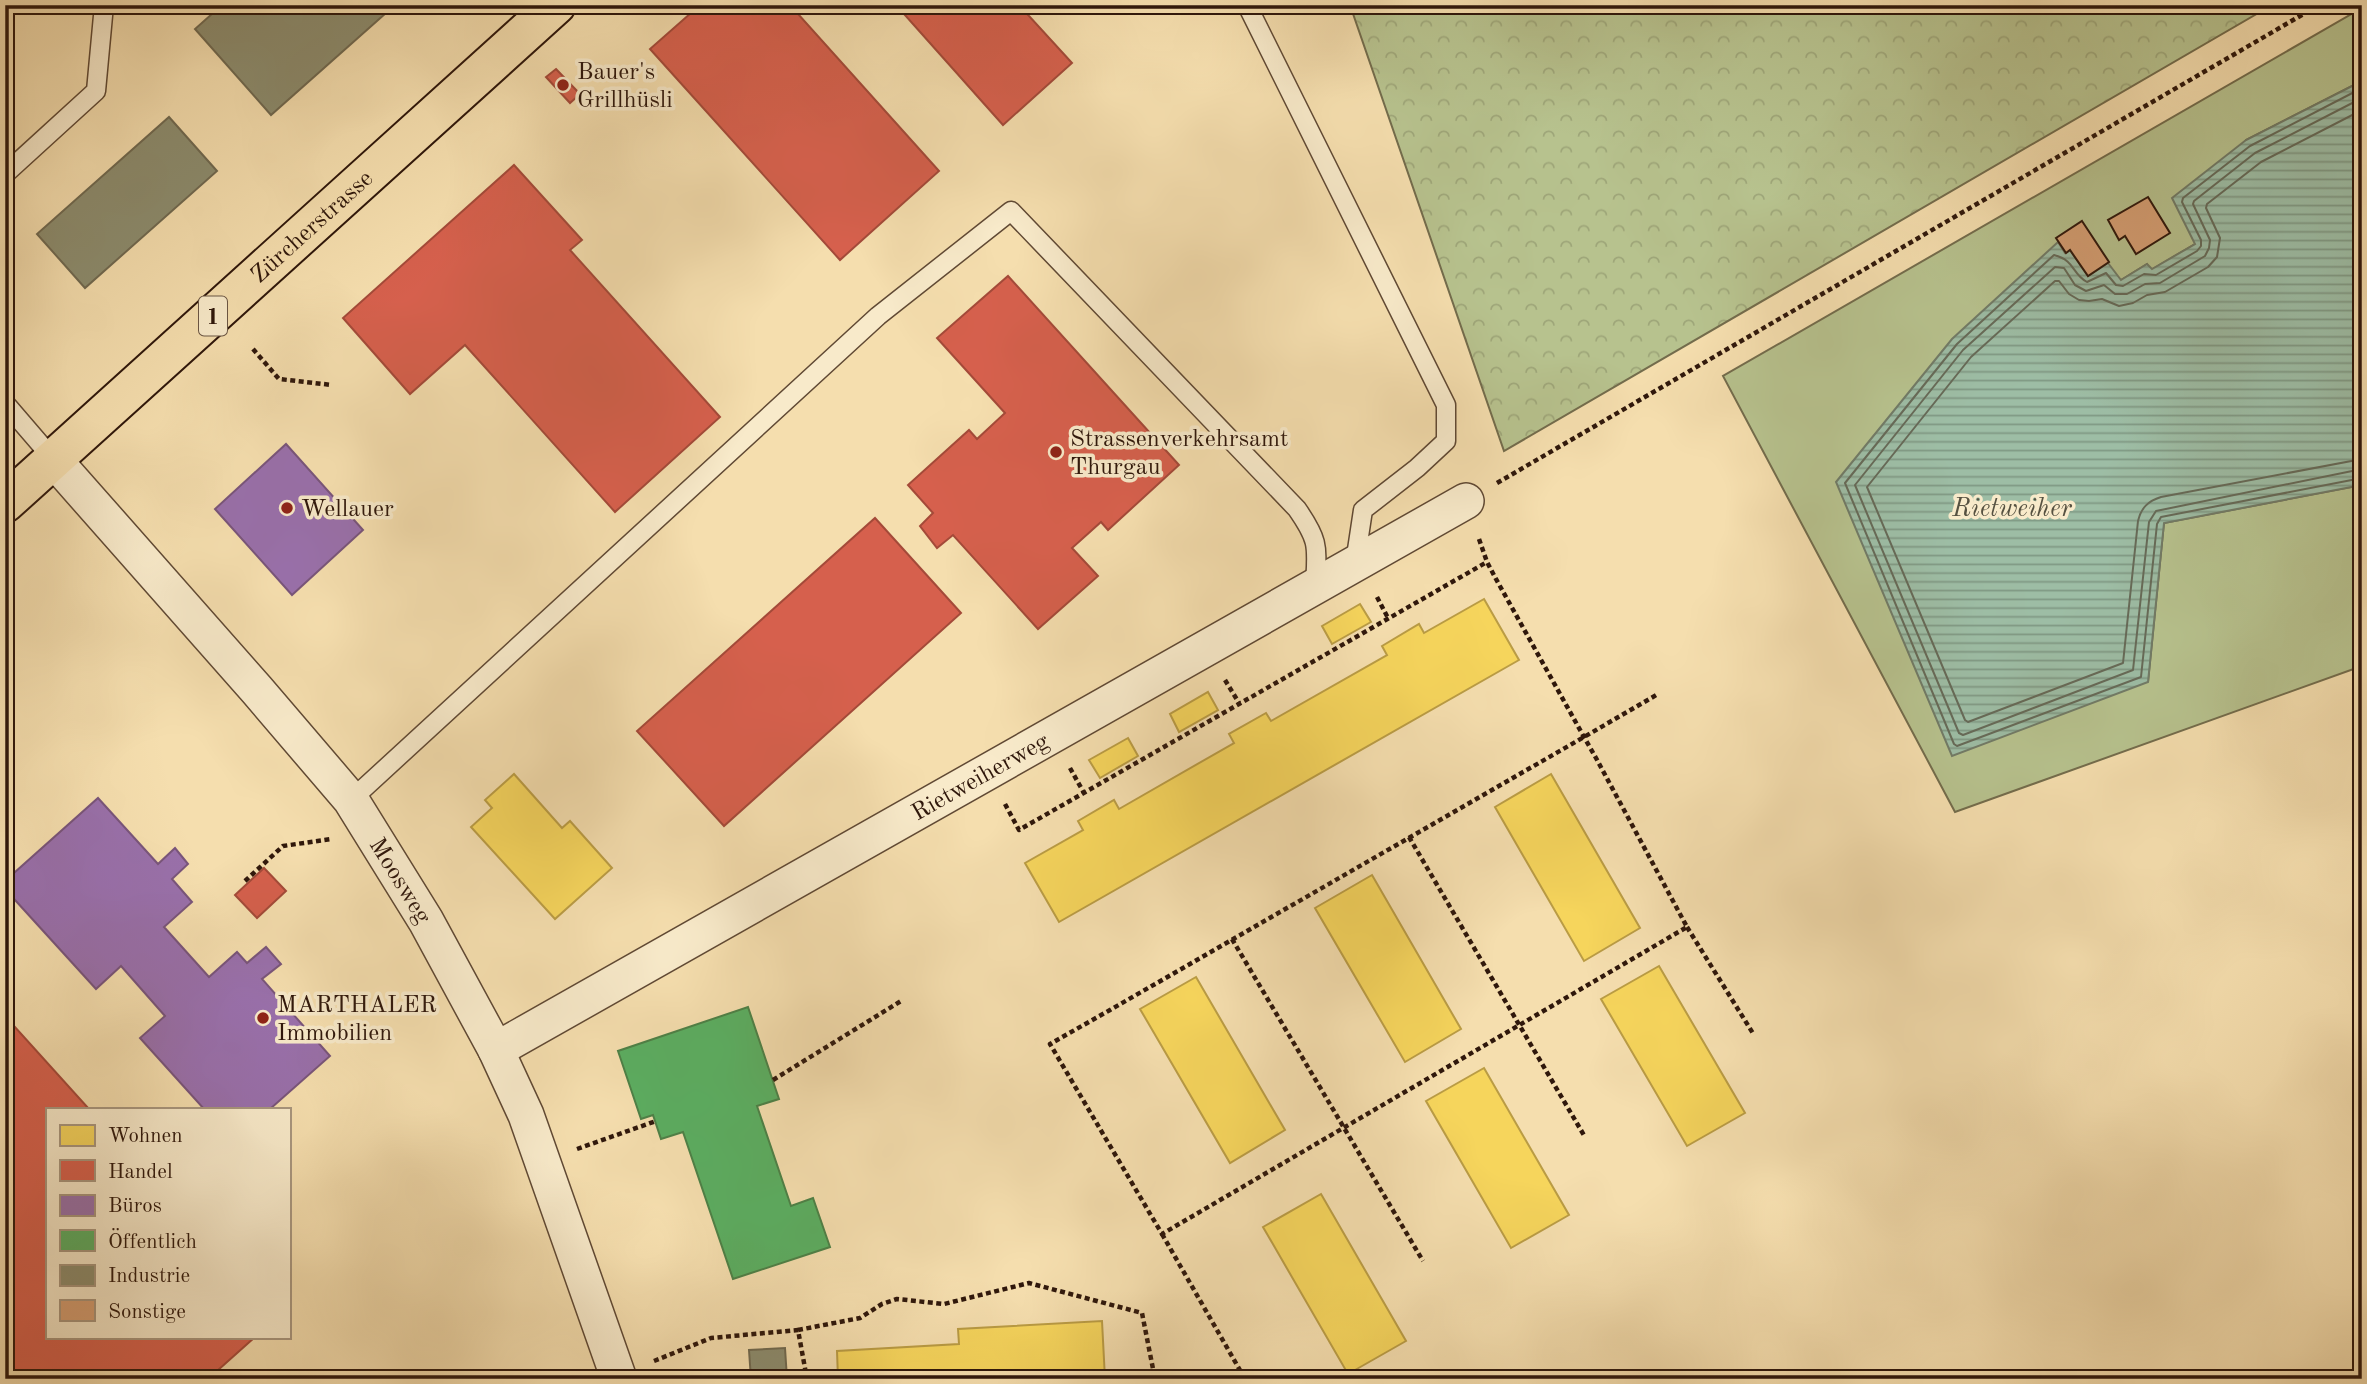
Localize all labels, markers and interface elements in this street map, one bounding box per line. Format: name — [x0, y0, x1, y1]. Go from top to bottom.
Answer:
place label: Bauer's Grillhüsli — [577, 61, 673, 113]
marker: Bauer's Grillhüsli — [555, 77, 571, 93]
street label: Zürcherstrasse — [247, 167, 378, 288]
road number: 1 — [199, 296, 227, 336]
place label: Strassenverkehrsamt Thurgau — [1070, 428, 1288, 480]
marker: Strassenverkehrsamt Thurgau — [1048, 444, 1064, 460]
water label: Rietweiher — [1951, 496, 2073, 522]
place label: Wellauer — [301, 498, 394, 522]
marker: Wellauer — [279, 500, 295, 516]
street label: Rietweiherweg — [908, 730, 1054, 826]
street label: Moosweg — [364, 834, 435, 928]
place label: MARTHALER Immobilien — [277, 994, 437, 1046]
marker: MARTHALER Immobilien — [255, 1010, 271, 1026]
legend — [46, 1108, 290, 1338]
text: Wohnen — [108, 1126, 183, 1147]
text: Handel — [108, 1162, 173, 1183]
text: Büros — [108, 1196, 162, 1217]
text: Öffentlich — [108, 1228, 197, 1253]
text: Industrie — [108, 1266, 190, 1287]
text: Sonstige — [108, 1302, 186, 1323]

